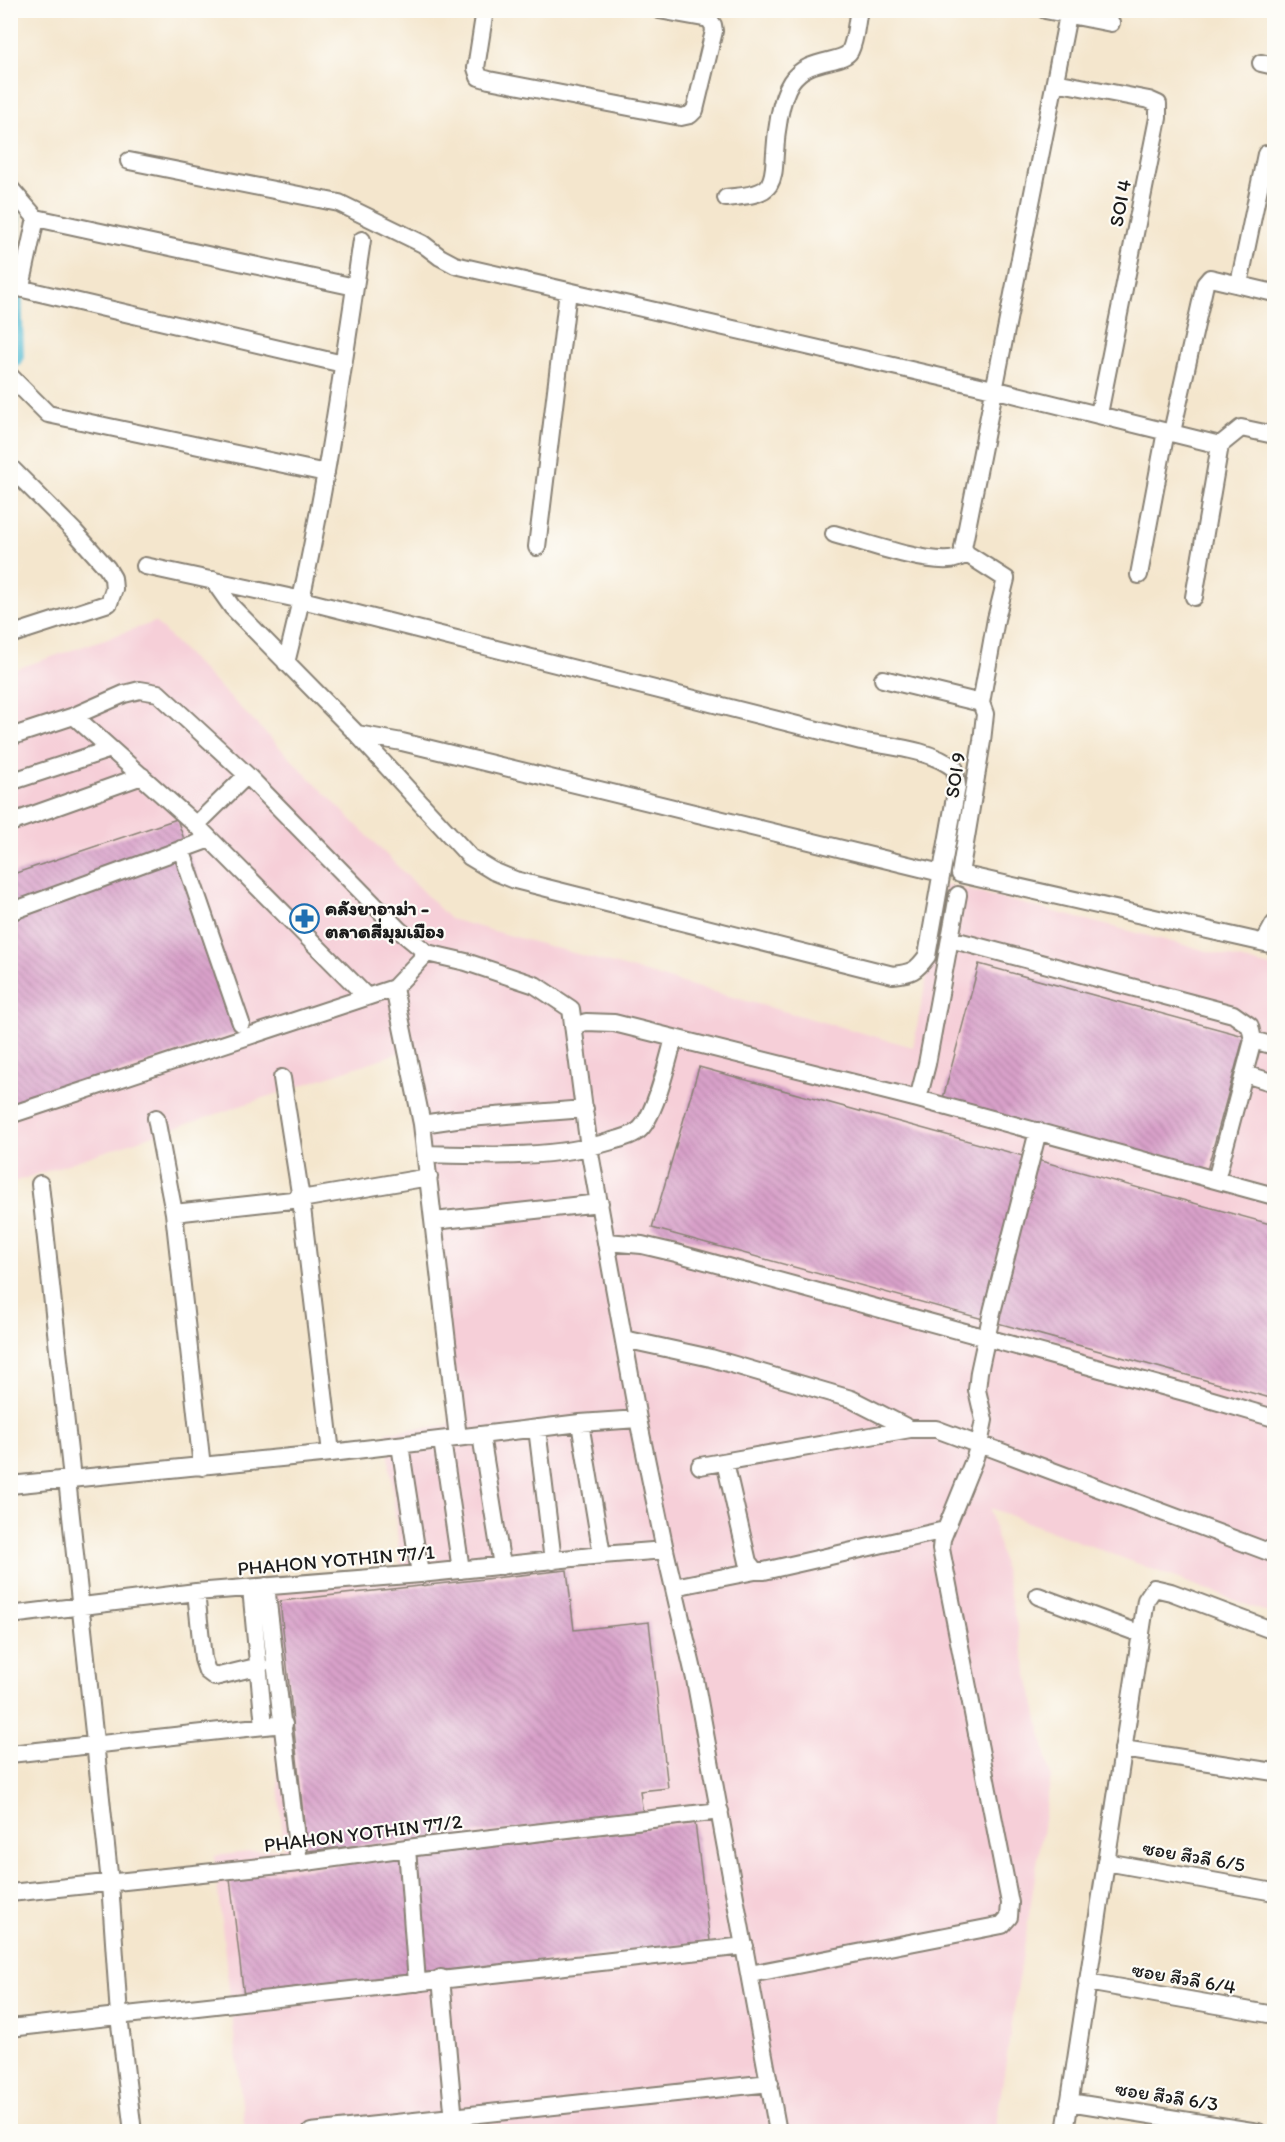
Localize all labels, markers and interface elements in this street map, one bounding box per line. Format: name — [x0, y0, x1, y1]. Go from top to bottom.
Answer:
street label: SOI 4 — [1104, 177, 1136, 229]
street label: SOI 9 — [940, 750, 970, 800]
place label: คลังยาอาม่า - ตลาดสี่มุมเมือง — [325, 896, 445, 944]
pharmacy icon: คลังยาอาม่า - ตลาดสี่มุมเมือง — [288, 903, 320, 935]
street label: PHAHON YOTHIN 77/1 — [236, 1539, 436, 1581]
street label: PHAHON YOTHIN 77/2 — [263, 1809, 464, 1857]
street label: ซอย สีวลี 6/5 — [1141, 1835, 1247, 1877]
street label: ซอย สีวลี 6/4 — [1130, 1957, 1238, 1999]
street label: ซอย สีวลี 6/3 — [1114, 2076, 1220, 2116]

